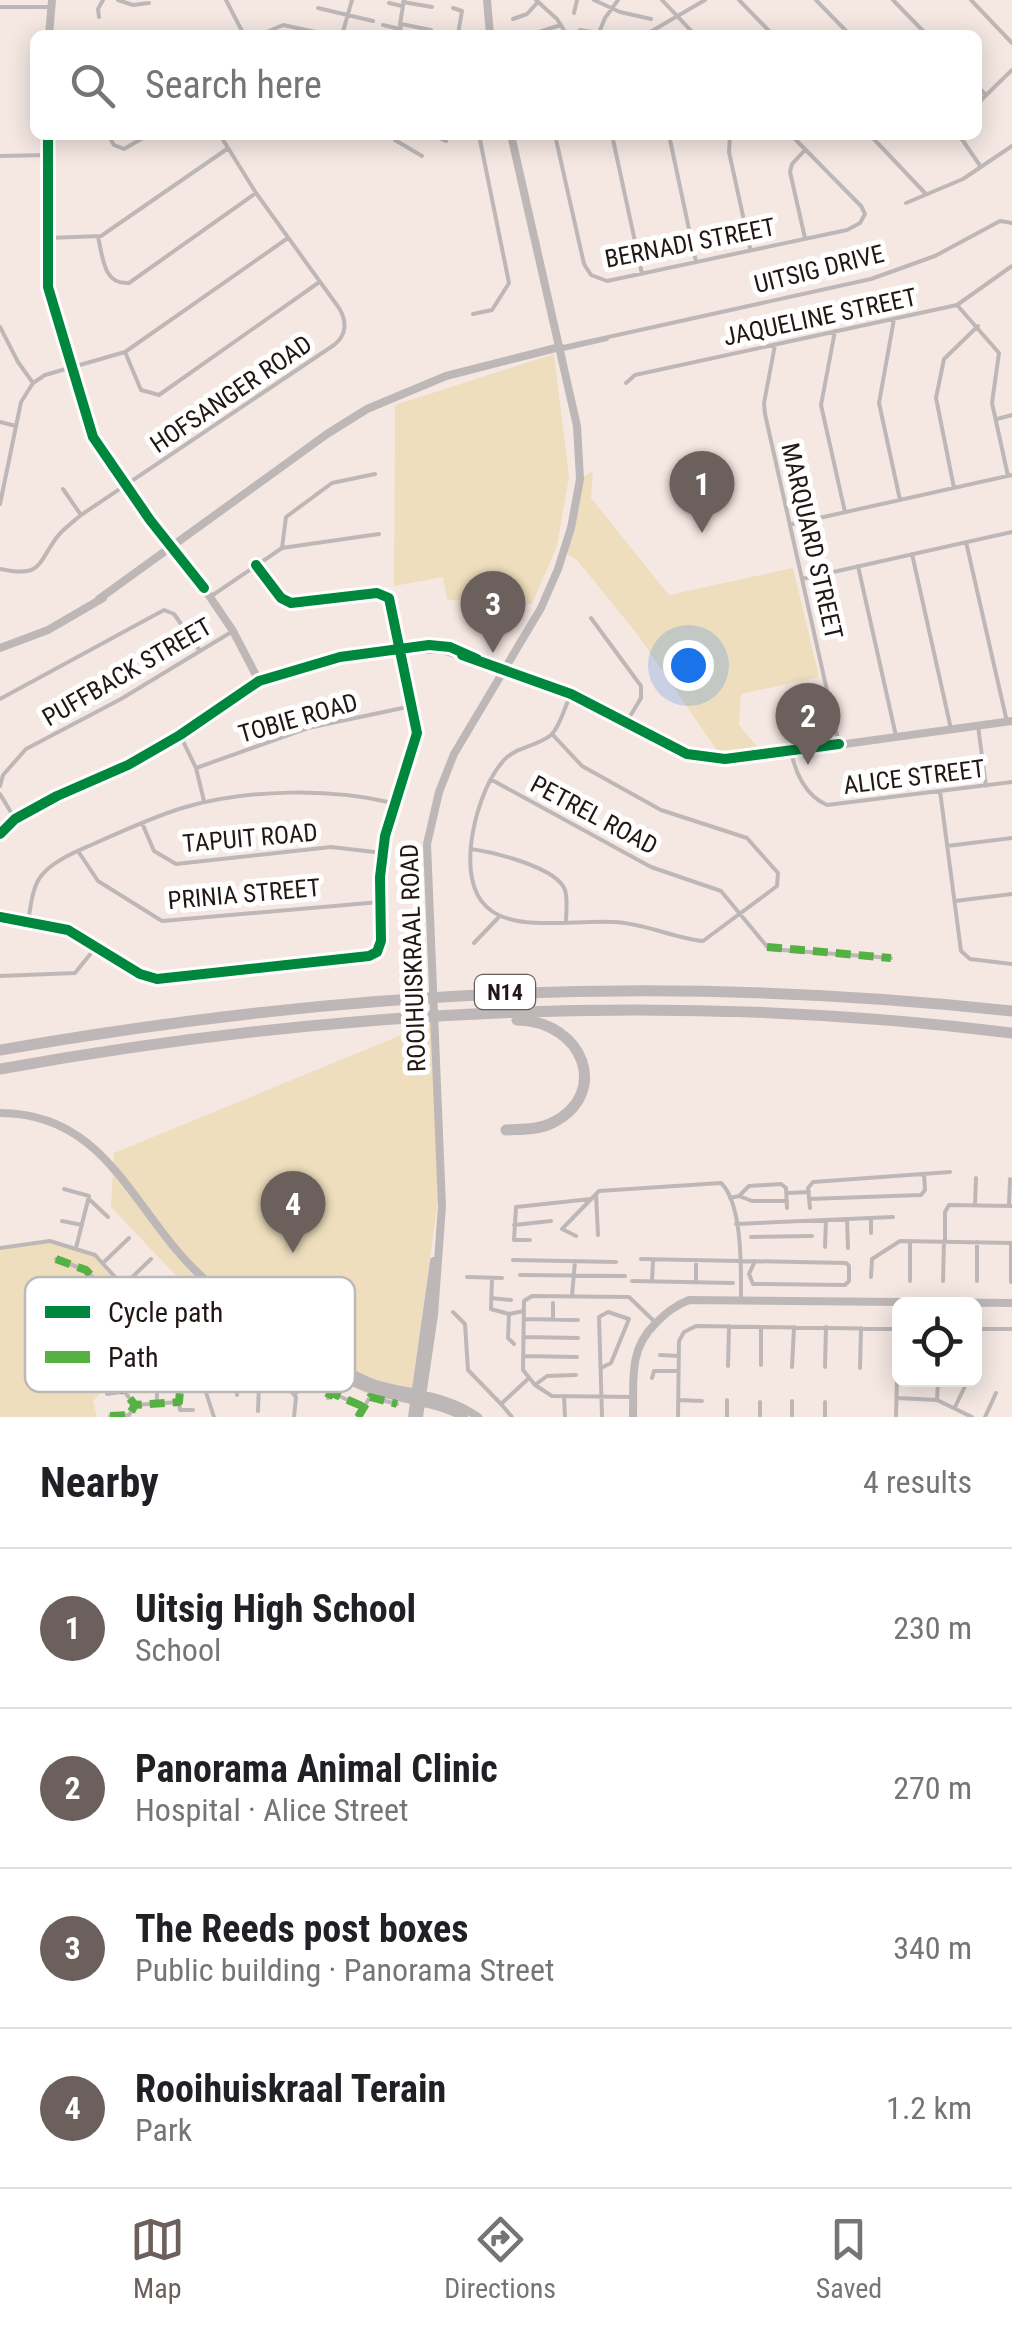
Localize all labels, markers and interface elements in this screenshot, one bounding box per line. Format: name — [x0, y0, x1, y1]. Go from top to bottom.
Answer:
search box — [30, 30, 982, 140]
icon: search — [65, 58, 120, 113]
text: Search here — [145, 63, 322, 107]
street label: BERNADI STREET — [602, 212, 778, 274]
street label: UITSIG DRIVE — [751, 239, 887, 299]
street label: JAQUELINE STREET — [721, 282, 919, 352]
street label: HOFSANGER ROAD — [145, 329, 317, 459]
street label: MARQUARD STREET — [775, 440, 849, 642]
pin: 1 — [670, 450, 734, 533]
pin: 3 — [460, 570, 526, 653]
street label: PUFFBACK STREET — [37, 612, 217, 732]
your location — [663, 640, 714, 691]
pin: 2 — [776, 682, 840, 765]
street label: TOBIE ROAD — [235, 687, 361, 749]
street label: ALICE STREET — [842, 754, 986, 800]
street label: PETREL ROAD — [526, 769, 662, 861]
street label: TAPUIT ROAD — [181, 818, 319, 858]
street label: ROOIHUISKRAAL ROAD — [395, 843, 431, 1073]
street label: PRINIA STREET — [167, 873, 321, 915]
road number: N14 — [475, 975, 535, 1009]
pin: 4 — [260, 1170, 326, 1253]
legend — [25, 1277, 355, 1392]
text: Cycle path — [108, 1296, 223, 1329]
map controls — [892, 1297, 982, 1387]
button: locate — [892, 1297, 982, 1387]
text: Path — [108, 1341, 159, 1374]
text: Nearby — [40, 1458, 159, 1507]
text: 4 results — [863, 1463, 972, 1501]
text: Uitsig High School — [135, 1587, 416, 1631]
text: 1 — [64, 1609, 81, 1647]
text: 230 m — [893, 1609, 972, 1647]
text: School — [135, 1631, 221, 1669]
text: Panorama Animal Clinic — [135, 1747, 498, 1791]
text: 2 — [64, 1769, 81, 1807]
text: 270 m — [893, 1769, 972, 1807]
text: Hospital · Alice Street — [135, 1791, 409, 1829]
text: The Reeds post boxes — [135, 1907, 468, 1951]
text: 3 — [64, 1929, 81, 1967]
text: 340 m — [893, 1929, 972, 1967]
text: Public building · Panorama Street — [135, 1951, 554, 1989]
text: Rooihuiskraal Terain — [135, 2067, 446, 2111]
text: 4 — [64, 2089, 81, 2127]
text: 1.2 km — [886, 2089, 972, 2127]
text: Park — [135, 2111, 192, 2149]
tab: Map — [130, 2212, 185, 2305]
tab: Directions — [444, 2212, 556, 2305]
tab: Saved — [816, 2212, 882, 2305]

